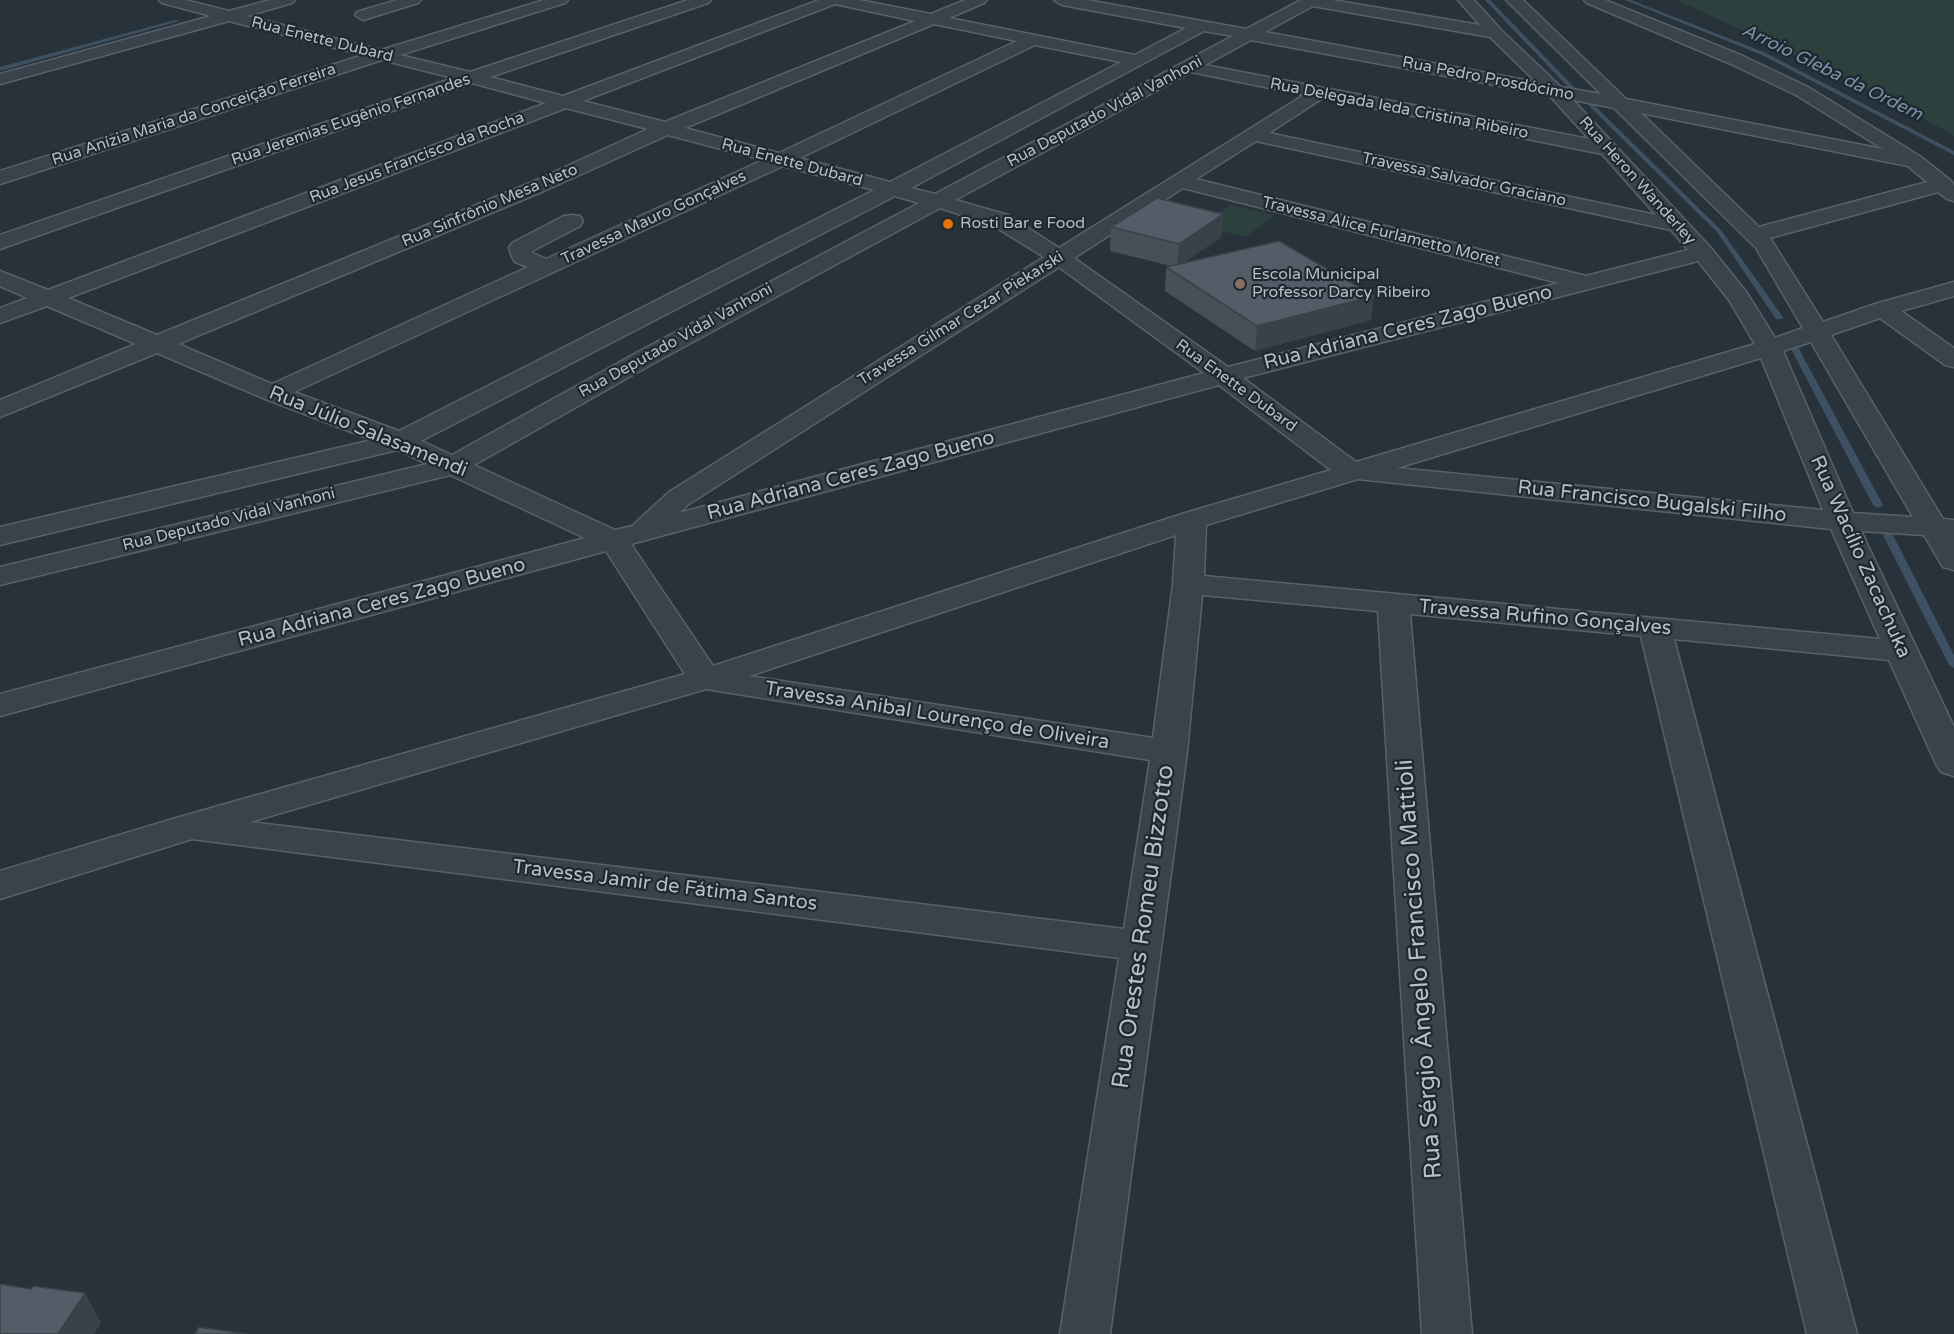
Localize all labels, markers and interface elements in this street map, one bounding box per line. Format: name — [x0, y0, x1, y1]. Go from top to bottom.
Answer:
street label: Rua Enette Dubard — [249, 13, 395, 67]
water label: Arroio Gleba da Ordem — [1738, 20, 1926, 126]
street label: Rua Deputado Vidal Vanhoni — [1004, 52, 1206, 172]
street label: Rua Pedro Prosdócimo — [1401, 53, 1575, 105]
street label: Rua Anízia Maria da Conceição Ferreira — [50, 60, 338, 170]
street label: Rua Jeremias Eugênio Fernandes — [229, 70, 473, 170]
street label: Rua Delegada Ieda Cristina Ribeiro — [1268, 74, 1530, 144]
street label: Rua Jesus Francisco da Rocha — [307, 108, 527, 208]
street label: Rua Heron Wanderley — [1574, 113, 1700, 249]
street label: Rua Enette Dubard — [719, 135, 865, 191]
street label: Travessa Salvador Graciano — [1360, 149, 1568, 211]
street label: Rua Sinfrônio Mesa Neto — [399, 160, 581, 252]
street label: Travessa Mauro Gonçalves — [559, 167, 749, 269]
street label: Travessa Alice Furlametto Moret — [1260, 193, 1502, 271]
place label: Rosti Bar e Food — [960, 214, 1085, 234]
marker: Rosti Bar e Food — [941, 217, 955, 231]
street label: Travessa Gilmar Cezar Piekarski — [855, 248, 1067, 390]
place label: Escola Municipal Professor Darcy Ribeiro — [1252, 265, 1430, 303]
marker: Escola Municipal Professor Darcy Ribeiro — [1233, 277, 1247, 291]
street label: Rua Deputado Vidal Vanhoni — [576, 280, 776, 402]
street label: Rua Adriana Ceres Zago Bueno — [1261, 280, 1555, 376]
street label: Rua Enette Dubard — [1172, 336, 1300, 436]
street label: Rua Júlio Salasamendi — [265, 381, 471, 483]
street label: Rua Adriana Ceres Zago Bueno — [705, 426, 997, 526]
street label: Rua Wacílio Zacachuka — [1804, 452, 1916, 662]
street label: Rua Francisco Bugalski Filho — [1516, 476, 1788, 528]
street label: Rua Deputado Vidal Vanhoni — [121, 484, 337, 556]
street label: Rua Adriana Ceres Zago Bueno — [236, 553, 528, 653]
street label: Travessa Rufino Gonçalves — [1418, 595, 1672, 641]
street label: Travessa Anibal Lourenço de Oliveira — [763, 677, 1111, 755]
street label: Rua Sérgio Ângelo Francisco Mattioli — [1391, 758, 1449, 1180]
street label: Rua Orestes Romeu Bizzotto — [1107, 763, 1181, 1091]
street label: Travessa Jamir de Fátima Santos — [511, 855, 819, 917]

